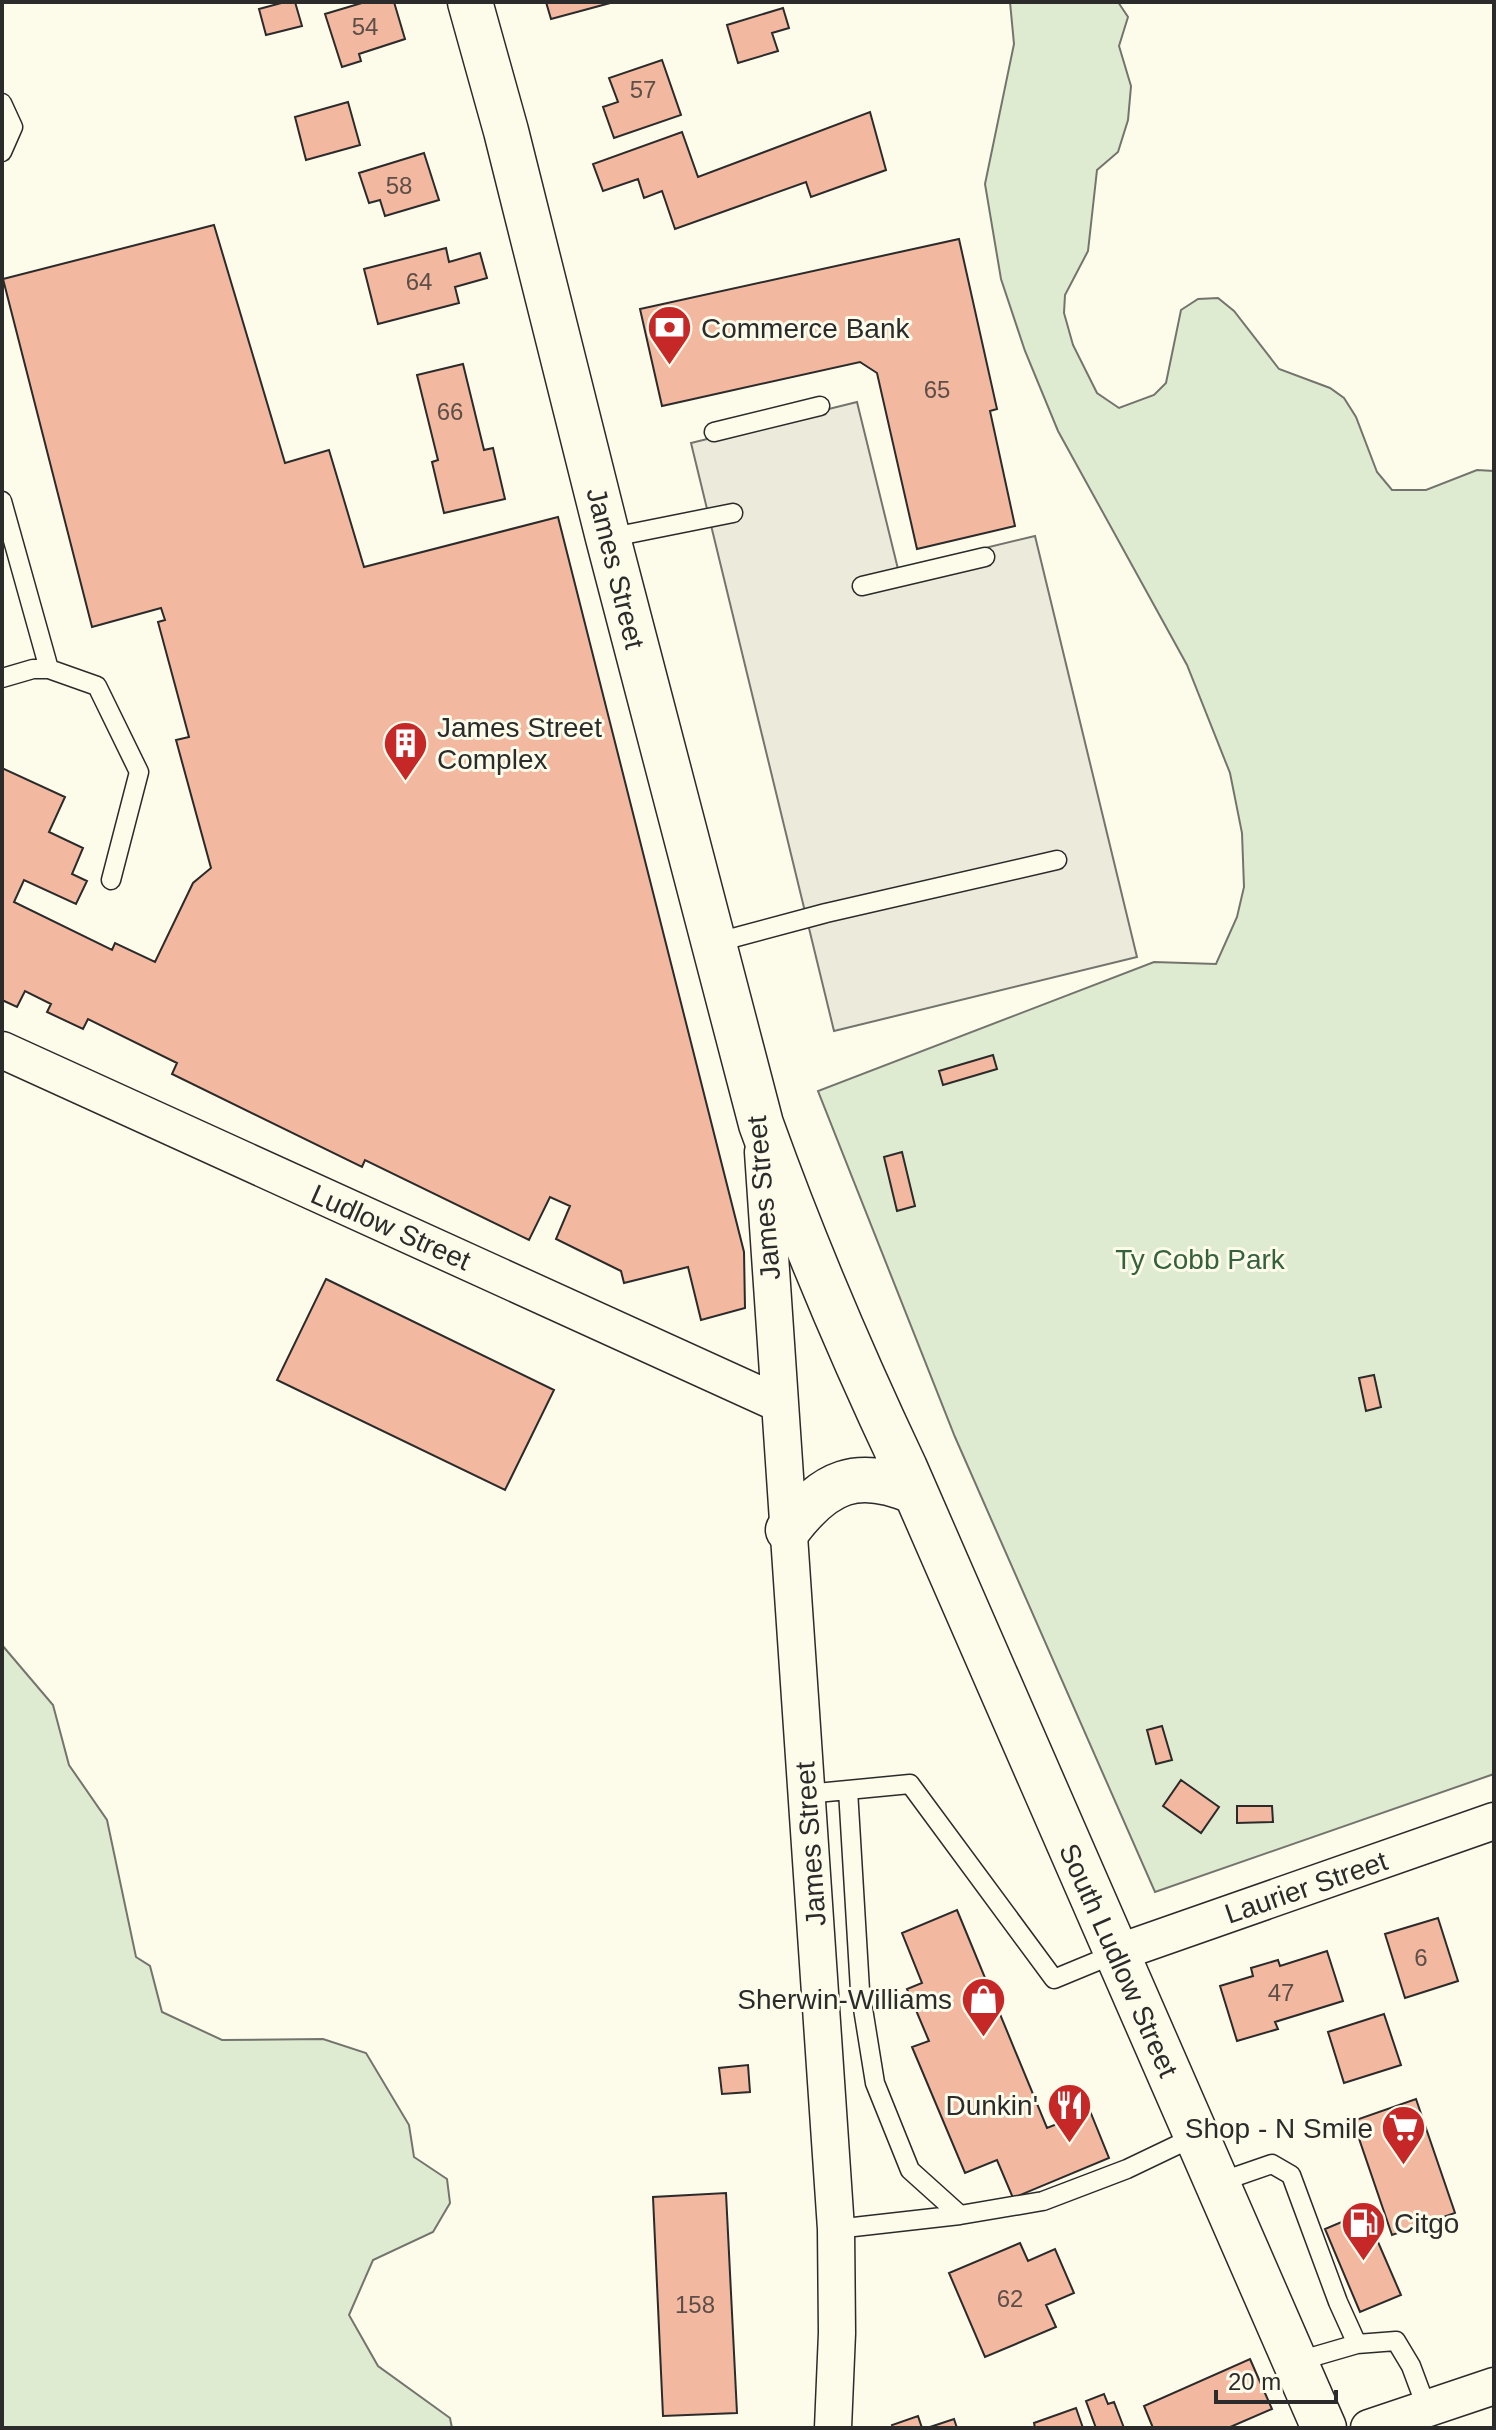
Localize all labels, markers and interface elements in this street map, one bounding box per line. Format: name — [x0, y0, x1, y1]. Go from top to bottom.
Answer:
house number: 54 — [352, 13, 378, 40]
house number: 57 — [630, 76, 656, 103]
house number: 58 — [386, 172, 412, 199]
house number: 64 — [406, 268, 432, 295]
bank icon: Commerce Bank — [646, 304, 694, 367]
place label: Commerce Bank — [701, 313, 911, 344]
house number: 65 — [924, 376, 950, 403]
house number: 66 — [437, 398, 463, 425]
street label: James Street — [581, 484, 651, 652]
place label: James Street Complex — [437, 712, 602, 775]
building icon: James Street Complex — [382, 719, 430, 782]
street label: James Street — [741, 1114, 786, 1281]
street label: Ludlow Street — [306, 1178, 476, 1277]
park label: Ty Cobb Park — [1115, 1244, 1286, 1275]
street label: James Street — [789, 1760, 832, 1927]
street label: South Ludlow Street — [1053, 1839, 1184, 2082]
street label: Laurier Street — [1221, 1845, 1392, 1930]
house number: 6 — [1414, 1944, 1428, 1971]
shop icon: Sherwin-Williams — [959, 1975, 1007, 2038]
house number: 47 — [1268, 1979, 1294, 2006]
place label: Sherwin-Williams — [737, 1984, 952, 2015]
restaurant icon: Dunkin' — [1045, 2081, 1093, 2144]
place label: Dunkin' — [945, 2090, 1038, 2121]
supermarket icon: Shop - N Smile — [1380, 2104, 1428, 2167]
place label: Shop - N Smile — [1185, 2113, 1373, 2144]
fuel station icon: Citgo — [1339, 2199, 1387, 2262]
place label: Citgo — [1394, 2208, 1459, 2239]
house number: 62 — [997, 2285, 1023, 2312]
house number: 158 — [675, 2291, 715, 2318]
scale bar — [1216, 2354, 1336, 2404]
text: 20 m — [1228, 2368, 1281, 2395]

